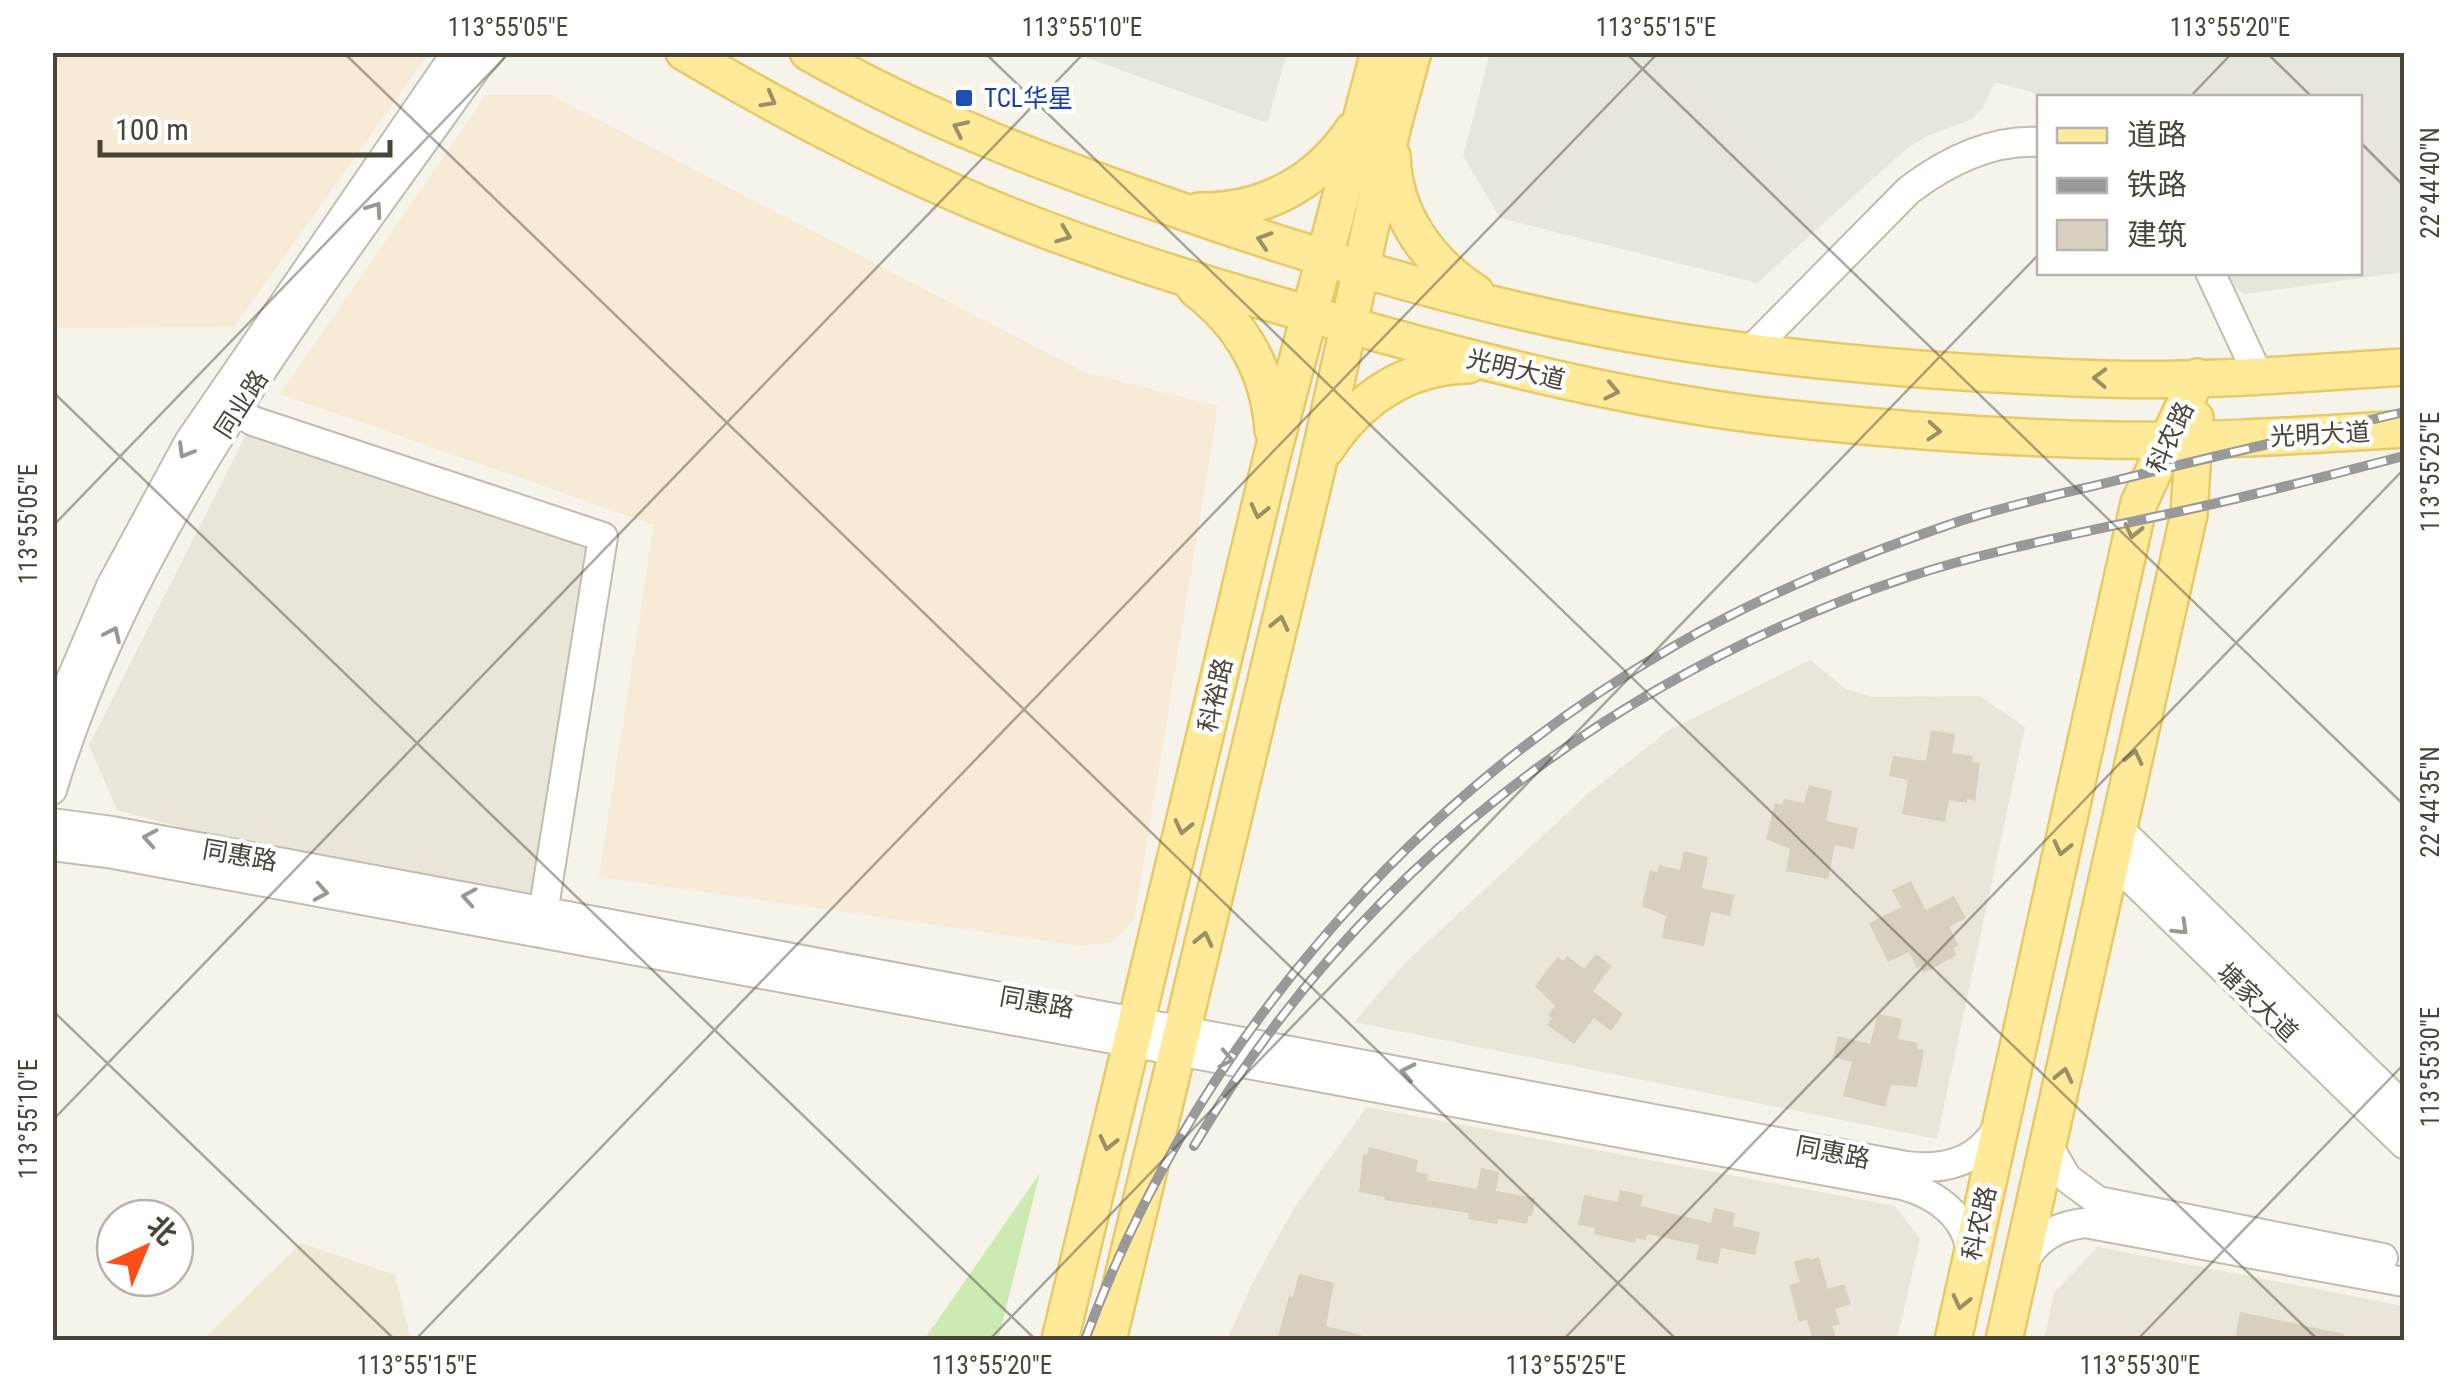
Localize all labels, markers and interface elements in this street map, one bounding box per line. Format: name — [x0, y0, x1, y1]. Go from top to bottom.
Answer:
text: 113°55'05"E — [448, 13, 568, 42]
text: 113°55'10"E — [1022, 13, 1142, 42]
text: 113°55'15"E — [1596, 13, 1716, 42]
text: 113°55'20"E — [2170, 13, 2290, 42]
place label: TCL华星 — [984, 84, 1073, 113]
marker: TCL华星 — [953, 87, 975, 109]
one-way arrow — [758, 88, 776, 108]
scale bar — [100, 95, 390, 157]
legend — [2037, 95, 2362, 275]
text: 100 m — [115, 112, 189, 147]
text: 道路 — [2127, 117, 2187, 152]
one-way arrow — [952, 120, 970, 140]
text: 22°44'40"N — [2416, 127, 2445, 239]
text: 铁路 — [2127, 167, 2187, 202]
one-way arrow — [363, 202, 382, 221]
text: 建筑 — [2127, 217, 2187, 252]
one-way arrow — [1055, 223, 1072, 243]
one-way arrow — [1257, 231, 1274, 251]
street label: 光明大道 — [1464, 344, 1568, 395]
street label: 同业路 — [209, 365, 274, 444]
one-way arrow — [2091, 368, 2107, 389]
one-way arrow — [1603, 379, 1620, 400]
street label: 科农路 — [2141, 397, 2199, 477]
text: 113°55'25"E — [2416, 412, 2445, 532]
street label: 光明大道 — [2269, 417, 2371, 452]
one-way arrow — [1927, 420, 1943, 441]
one-way arrow — [178, 440, 197, 458]
text: 113°55'05"E — [14, 464, 43, 584]
one-way arrow — [1250, 502, 1271, 519]
one-way arrow — [2124, 522, 2145, 539]
one-way arrow — [1268, 615, 1289, 632]
one-way arrow — [100, 626, 120, 644]
street label: 科裕路 — [1193, 655, 1238, 735]
text: 22°44'35"N — [2416, 746, 2445, 858]
one-way arrow — [2123, 749, 2144, 766]
one-way arrow — [1174, 818, 1195, 835]
one-way arrow — [141, 828, 158, 849]
street label: 同惠路 — [200, 835, 279, 876]
one-way arrow — [2053, 839, 2074, 856]
one-way arrow — [312, 880, 329, 901]
one-way arrow — [461, 887, 477, 908]
one-way arrow — [2170, 916, 2188, 934]
one-way arrow — [1192, 931, 1213, 948]
street label: 塘家大道 — [2212, 957, 2304, 1048]
street label: 同惠路 — [997, 982, 1076, 1023]
text: 113°55'30"E — [2416, 1007, 2445, 1127]
one-way arrow — [1217, 1048, 1234, 1069]
text: 113°55'10"E — [14, 1059, 43, 1179]
one-way arrow — [1400, 1062, 1417, 1083]
one-way arrow — [2052, 1066, 2073, 1083]
street label: 同惠路 — [1793, 1131, 1872, 1174]
one-way arrow — [1099, 1134, 1120, 1151]
street label: 科农路 — [1957, 1183, 2002, 1263]
north arrow — [95, 1198, 195, 1298]
text: 北 — [140, 1209, 184, 1252]
one-way arrow — [1952, 1293, 1973, 1310]
text: 113°55'15"E — [357, 1351, 477, 1380]
text: 113°55'20"E — [932, 1351, 1052, 1380]
text: 113°55'25"E — [1506, 1351, 1626, 1380]
text: 113°55'30"E — [2080, 1351, 2200, 1380]

